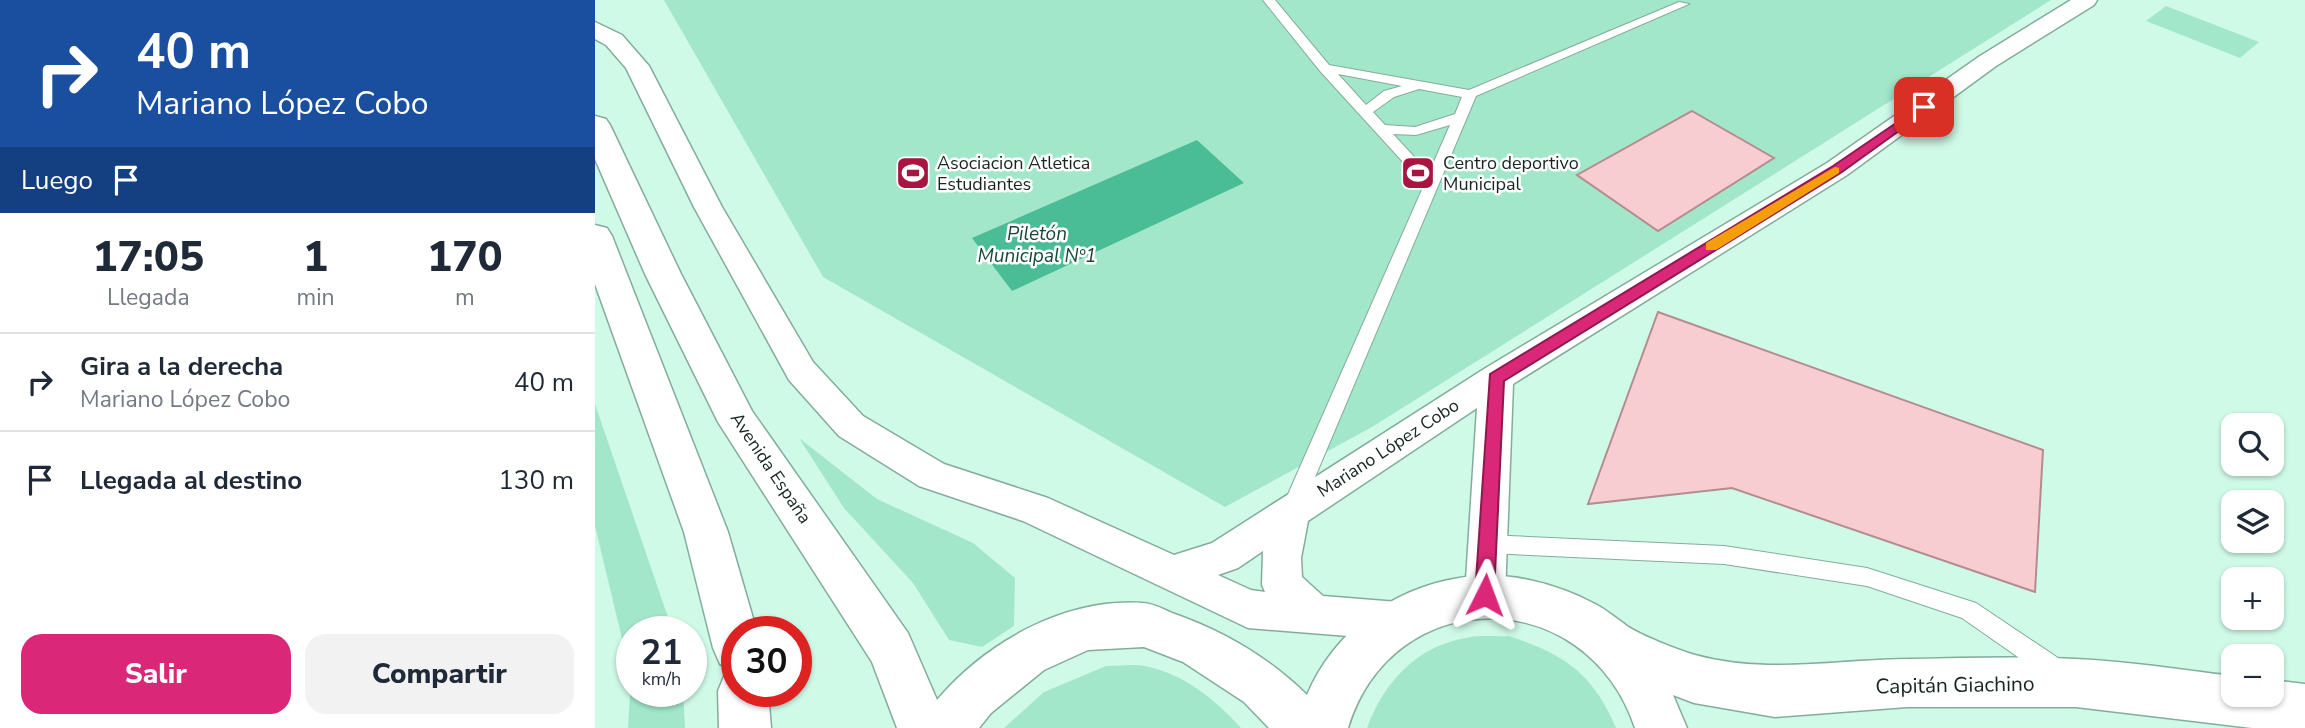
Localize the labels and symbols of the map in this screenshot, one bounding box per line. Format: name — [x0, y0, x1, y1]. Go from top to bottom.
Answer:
pin — [1894, 77, 1954, 137]
place label: Asociacion Atletica Estudiantes — [937, 151, 1090, 196]
place label: Centro deportivo Municipal — [1443, 151, 1579, 196]
sports icon: Asociacion Atletica Estudiantes — [894, 154, 932, 192]
sports icon: Centro deportivo Municipal — [1399, 154, 1437, 192]
water label: Piletón Municipal Nº1 — [978, 221, 1096, 269]
street label: Mariano López Cobo — [1312, 393, 1464, 503]
street label: Avenida España — [725, 408, 817, 528]
position arrow — [1448, 558, 1522, 632]
speed limit sign: 30 — [721, 616, 812, 707]
street label: Capitán Giachino — [1875, 670, 2035, 700]

